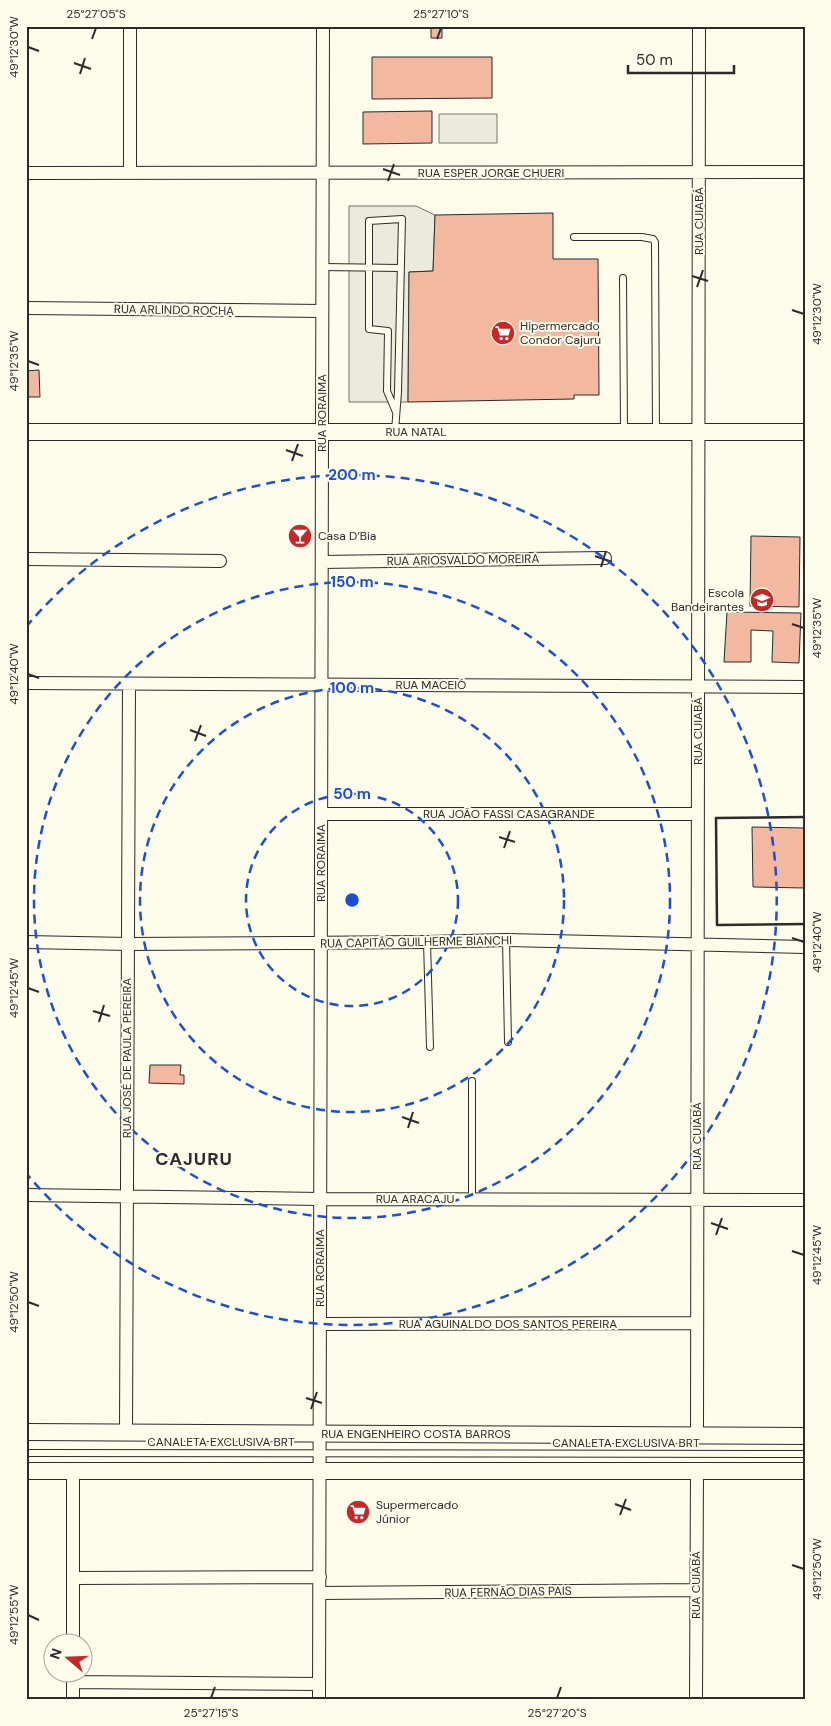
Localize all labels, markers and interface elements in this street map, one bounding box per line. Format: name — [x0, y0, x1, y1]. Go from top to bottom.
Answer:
text: 25°27'05"S — [66, 6, 126, 22]
text: 25°27'10"S — [413, 6, 469, 22]
text: 49°12'30"W — [6, 16, 22, 78]
scale bar — [628, 42, 735, 74]
text: 50 m — [636, 50, 673, 70]
street label: RUA ESPER JORGE CHUERI — [418, 165, 564, 181]
street label: RUA CUIABÁ — [691, 187, 707, 255]
text: 49°12'30"W — [809, 283, 825, 345]
street label: RUA ARLINDO ROCHA — [114, 301, 234, 319]
place label: Hipermercado Condor Cajuru — [520, 318, 601, 348]
supermarket icon: Hipermercado Condor Cajuru — [490, 320, 516, 346]
text: 49°12'35"W — [6, 330, 22, 391]
street label: RUA RORAIMA — [314, 374, 330, 452]
street label: RUA NATAL — [385, 424, 447, 440]
text: 200 m — [328, 465, 376, 485]
bar icon: Casa D’Bia — [287, 523, 313, 549]
place label: Casa D’Bia — [318, 528, 376, 544]
street label: RUA ARIOSVALDO MOREIRA — [386, 551, 540, 569]
text: 150 m — [331, 572, 374, 592]
place label: Escola Bandeirantes — [671, 585, 744, 615]
school or university icon: Escola Bandeirantes — [749, 587, 775, 613]
text: 49°12'35"W — [809, 597, 825, 658]
text: 49°12'40"W — [6, 643, 22, 705]
street label: RUA MACEIÓ — [396, 677, 466, 693]
text: 100 m — [330, 678, 374, 698]
street label: RUA CUIABÁ — [690, 697, 706, 765]
text: 50 m — [333, 784, 371, 804]
street label: RUA JOÃO FASSI CASAGRANDE — [423, 806, 595, 822]
street label: RUA RORAIMA — [313, 824, 329, 902]
centre of rings — [343, 891, 361, 909]
text: 49°12'40"W — [809, 911, 825, 973]
street label: RUA CAPITÃO GUILHERME BIANCHI — [320, 932, 512, 952]
text: 49°12'45"W — [6, 957, 22, 1018]
street label: RUA JOSÉ DE PAULA PEREIRA — [119, 978, 135, 1138]
street label: RUA CUIABÁ — [689, 1102, 705, 1170]
district label: CAJURU — [155, 1147, 233, 1171]
street label: RUA ARACAJU — [376, 1191, 454, 1207]
text: 49°12'45"W — [809, 1224, 825, 1285]
street label: RUA RORAIMA — [312, 1229, 328, 1307]
text: 49°12'50"W — [6, 1271, 22, 1333]
street label: RUA AGUINALDO DOS SANTOS PEREIRA — [399, 1316, 617, 1332]
street label: RUA ENGENHEIRO COSTA BARROS — [321, 1426, 511, 1442]
street label: CANALETA EXCLUSIVA BRT — [147, 1434, 295, 1450]
street label: CANALETA EXCLUSIVA BRT — [552, 1435, 700, 1451]
place label: Supermercado Júnior — [376, 1497, 458, 1527]
supermarket icon: Supermercado Júnior — [345, 1499, 371, 1525]
text: 49°12'50"W — [809, 1538, 825, 1600]
street label: RUA CUIABÁ — [688, 1551, 704, 1619]
street label: RUA FERNÃO DIAS PAIS — [444, 1583, 572, 1601]
text: 49°12'55"W — [6, 1584, 22, 1645]
north arrow — [42, 1634, 92, 1684]
text: N — [46, 1646, 66, 1662]
text: 25°27'15"S — [183, 1705, 239, 1721]
text: 25°27'20"S — [527, 1705, 587, 1721]

